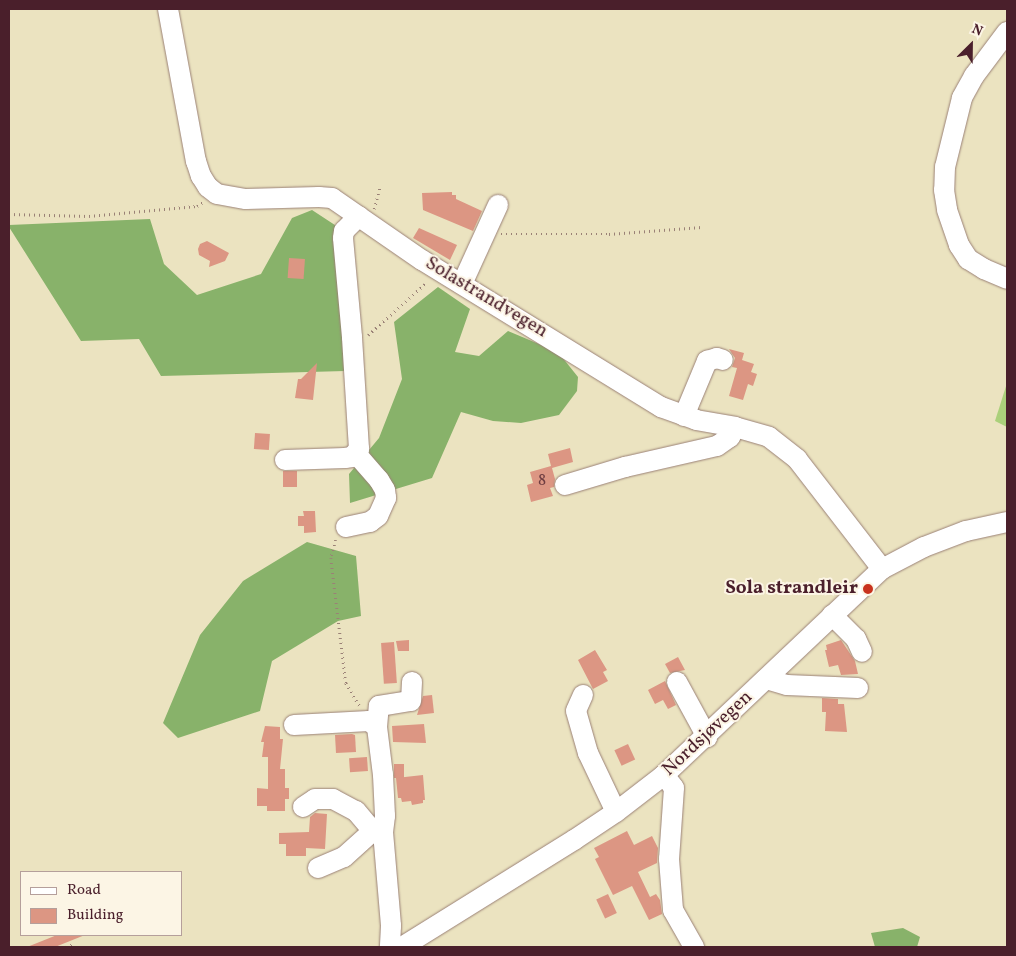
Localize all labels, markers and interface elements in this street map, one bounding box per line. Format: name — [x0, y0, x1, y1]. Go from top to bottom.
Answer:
north arrow — [946, 20, 996, 70]
text: N — [969, 20, 985, 41]
street label: Solastrandvegen — [421, 253, 551, 343]
house number: 8 — [538, 471, 546, 491]
place label: Sola strandleir — [725, 578, 858, 600]
marker: Sola strandleir — [862, 583, 874, 595]
street label: Nordsjøvegen — [658, 686, 758, 782]
legend — [20, 871, 182, 936]
text: Road — [67, 880, 101, 901]
text: Building — [67, 905, 123, 926]

